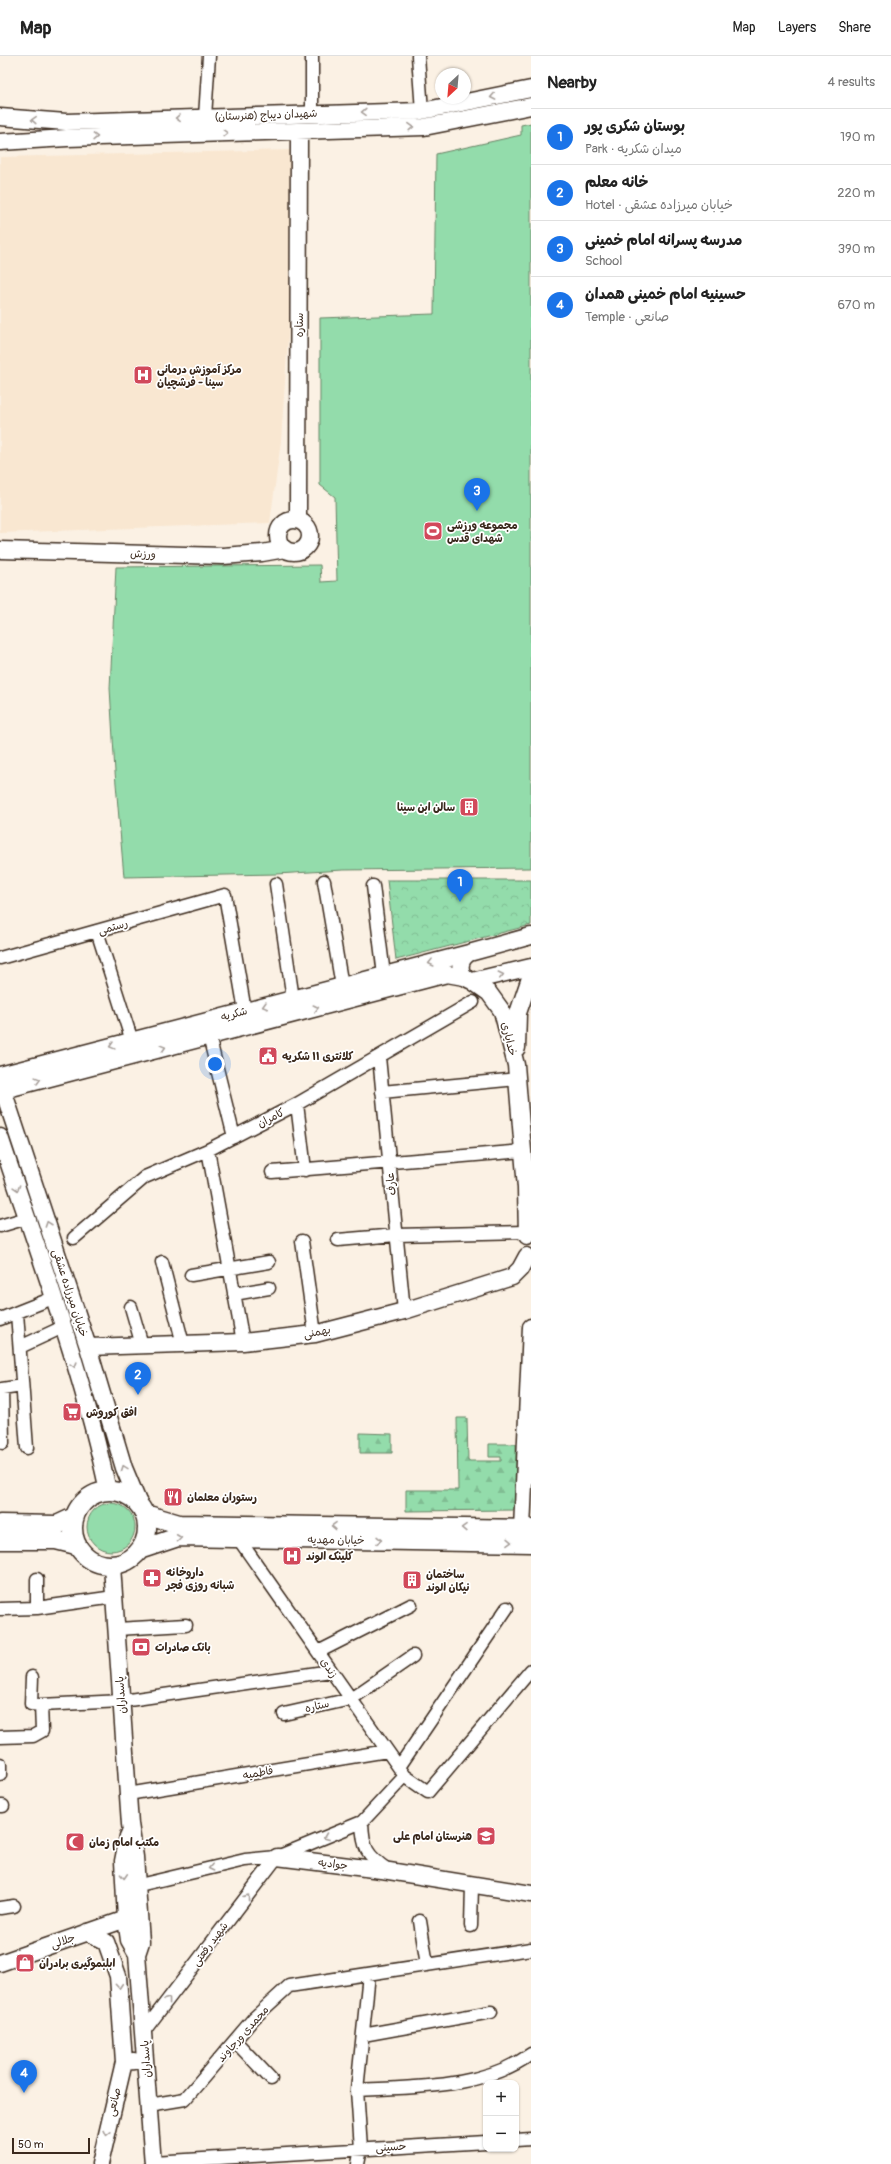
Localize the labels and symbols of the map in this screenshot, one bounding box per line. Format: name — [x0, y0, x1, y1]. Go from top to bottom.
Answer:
north arrow — [435, 68, 471, 104]
one-way arrow — [490, 92, 496, 100]
street label: شهیدان دیباج (هنرستان) — [214, 107, 318, 124]
one-way arrow — [361, 108, 367, 117]
one-way arrow — [175, 114, 181, 122]
one-way arrow — [31, 116, 37, 124]
one-way arrow — [408, 123, 414, 132]
one-way arrow — [222, 129, 228, 138]
one-way arrow — [92, 133, 98, 141]
street label: ستاره — [293, 313, 306, 337]
place label: مرکز آموزش درمانی سینا - فرشچیان — [157, 363, 242, 390]
hospital icon: مرکز آموزش درمانی سینا - فرشچیان — [132, 364, 154, 386]
pin: 3 — [464, 478, 490, 511]
place label: مجموعه ورزشی شهدای قدس — [447, 519, 518, 545]
sports icon: مجموعه ورزشی شهدای قدس — [422, 520, 444, 542]
street label: ورزش — [130, 547, 156, 561]
building icon: سالن ابن سینا — [458, 796, 480, 818]
place label: سالن ابن سینا — [397, 801, 455, 814]
pin: 1 — [447, 869, 473, 902]
street label: رستمی — [97, 917, 130, 938]
one-way arrow — [428, 958, 435, 967]
one-way arrow — [498, 971, 505, 979]
one-way arrow — [261, 1001, 268, 1010]
street label: شکریه — [219, 1004, 249, 1024]
one-way arrow — [313, 1004, 320, 1013]
street label: خدایاری — [499, 1021, 519, 1057]
one-way arrow — [108, 1041, 115, 1050]
one-way arrow — [160, 1044, 167, 1052]
public building icon: کلانتری ۱۱ شکریه — [257, 1045, 279, 1067]
place label: کلانتری ۱۱ شکریه — [282, 1050, 353, 1063]
your location — [205, 1054, 225, 1074]
one-way arrow — [34, 1077, 41, 1085]
street label: کامران — [255, 1106, 287, 1130]
street label: عارف — [383, 1172, 399, 1196]
one-way arrow — [12, 1184, 20, 1191]
one-way arrow — [44, 1221, 53, 1228]
street label: خیابان میرزاده عشقی — [49, 1247, 90, 1339]
street label: بهمنی — [302, 1323, 332, 1342]
one-way arrow — [69, 1361, 78, 1368]
pin: 2 — [125, 1362, 151, 1395]
supermarket icon: افق کوروش — [61, 1401, 83, 1423]
place label: افق کوروش — [86, 1406, 137, 1420]
one-way arrow — [121, 1465, 129, 1472]
restaurant icon: رستوران معلمان — [162, 1486, 184, 1508]
place label: رستوران معلمان — [187, 1491, 257, 1505]
one-way arrow — [331, 1522, 337, 1531]
one-way arrow — [461, 1524, 467, 1533]
street label: خیابان مهدیه — [307, 1533, 365, 1548]
one-way arrow — [176, 1534, 182, 1543]
one-way arrow — [376, 1536, 382, 1545]
one-way arrow — [506, 1538, 512, 1547]
hospital icon: کلینک الوند — [281, 1545, 303, 1567]
place label: کلینک الوند — [306, 1550, 353, 1564]
place label: داروخانه شبانه روزی فجر — [165, 1566, 234, 1592]
pharmacy icon: داروخانه شبانه روزی فجر — [141, 1567, 163, 1589]
place label: ساختمان نیکان الوند — [426, 1568, 470, 1595]
building icon: ساختمان نیکان الوند — [401, 1569, 423, 1591]
bank icon: بانک صادرات — [130, 1636, 152, 1658]
place label: بانک صادرات — [155, 1641, 211, 1654]
street label: زندی — [318, 1656, 340, 1680]
street label: پاسداران — [113, 1676, 129, 1714]
street label: ستاره — [304, 1697, 330, 1715]
street label: فاطمیه — [242, 1764, 274, 1782]
school or university icon: هنرستان امام علی — [475, 1825, 497, 1847]
place label: هنرستان امام علی — [393, 1830, 472, 1845]
mosque icon: مکتب امام زمان — [64, 1831, 86, 1853]
one-way arrow — [323, 1832, 330, 1840]
place label: مکتب امام زمان — [89, 1836, 159, 1851]
street label: جوادیه — [317, 1856, 349, 1873]
one-way arrow — [208, 1863, 214, 1871]
one-way arrow — [119, 1873, 128, 1879]
one-way arrow — [242, 1894, 249, 1901]
street label: شهید رفعتی — [189, 1919, 232, 1969]
street label: جلالی — [49, 1931, 77, 1952]
shop icon: ابلبموگیری برادران — [14, 1952, 36, 1974]
place label: ابلبموگیری برادران — [39, 1956, 115, 1971]
one-way arrow — [114, 1983, 123, 1989]
one-way arrow — [163, 1997, 170, 2004]
street label: محمدی ورجاوند — [214, 2003, 272, 2065]
street label: پاسداران — [138, 2040, 154, 2078]
pin: 4 — [11, 2060, 37, 2093]
street label: صانعی — [104, 2086, 125, 2118]
one-way arrow — [103, 2129, 112, 2136]
scale bar — [12, 2136, 90, 2155]
street label: حسینی — [375, 2140, 407, 2155]

